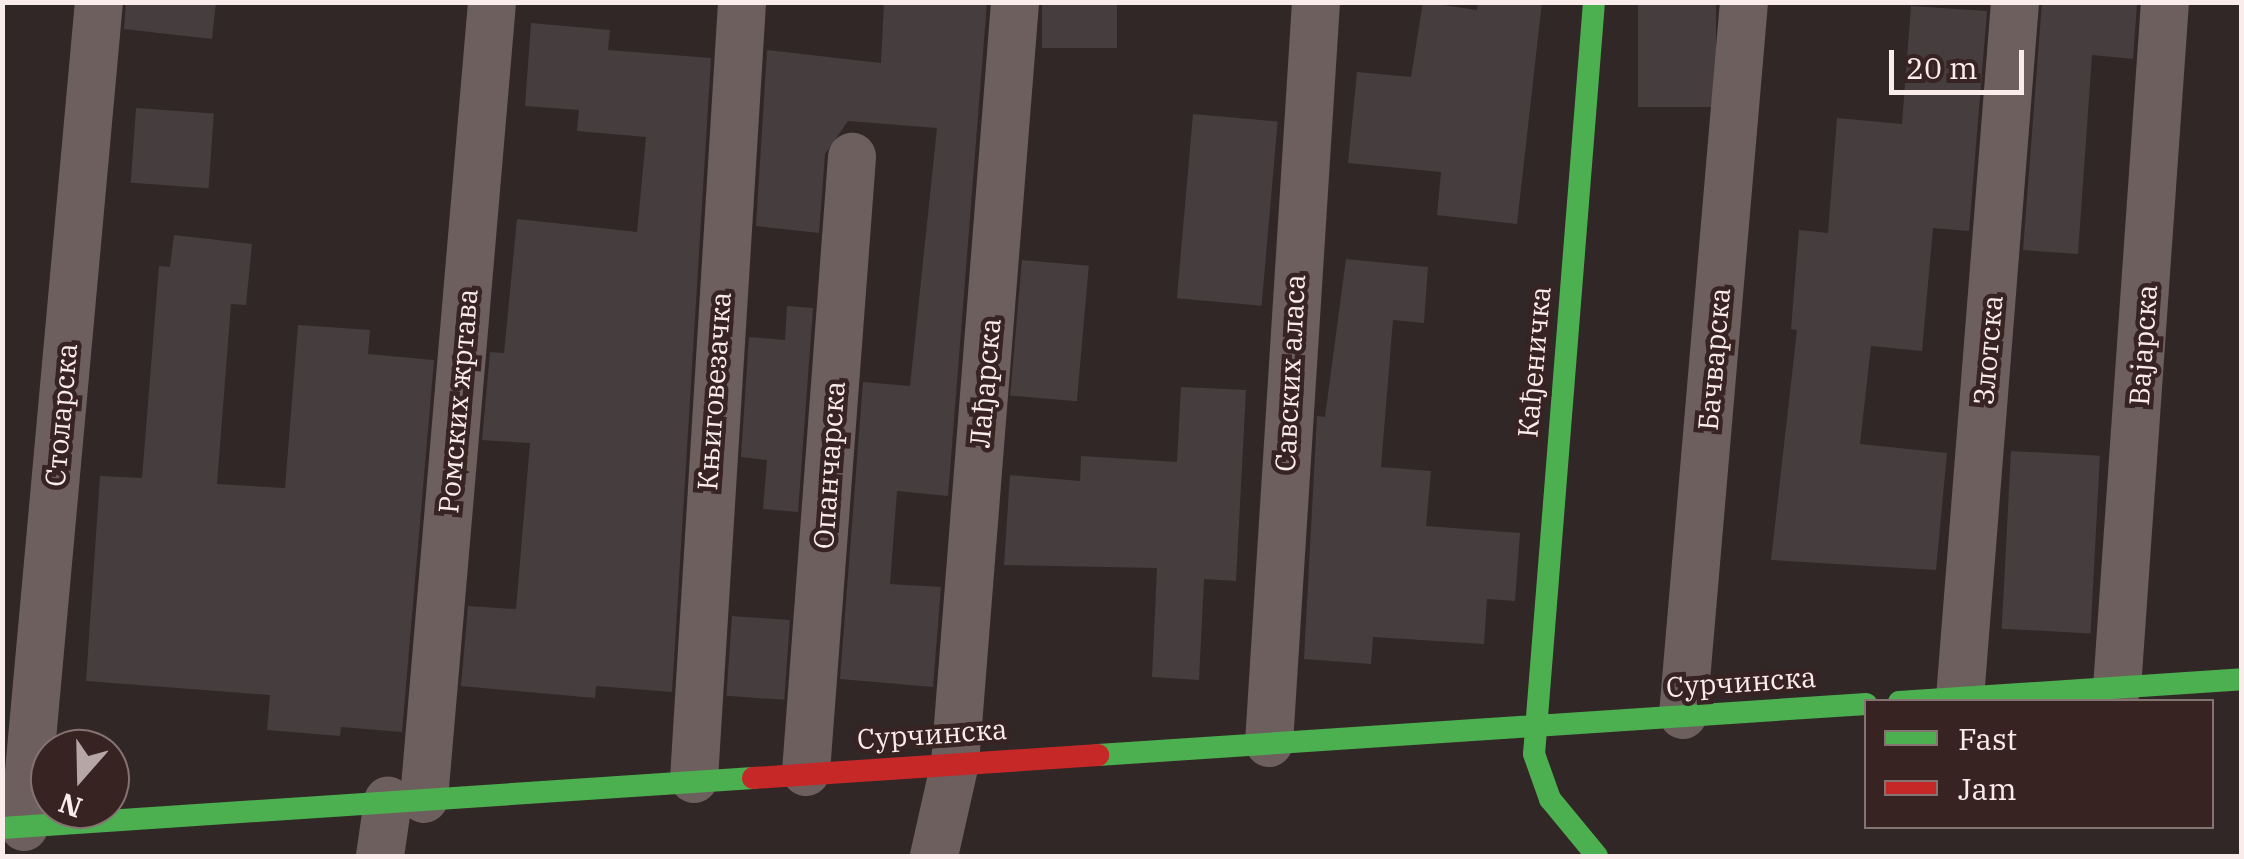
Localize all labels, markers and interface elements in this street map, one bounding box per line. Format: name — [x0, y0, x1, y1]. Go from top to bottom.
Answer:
scale bar — [1894, 30, 2029, 92]
text: 20 m — [1906, 48, 1978, 87]
street label: Савских аласа — [1268, 273, 1312, 473]
street label: Вајарска — [2122, 283, 2164, 407]
street label: Кађеничка — [1511, 285, 1557, 439]
street label: Бачварска — [1691, 286, 1737, 432]
street label: Ромских жртава — [431, 287, 485, 515]
street label: Књиговезачка — [690, 291, 738, 491]
street label: Злотска — [1966, 294, 2010, 406]
street label: Лађарска — [963, 317, 1007, 449]
street label: Столарска — [38, 342, 84, 488]
street label: Опанчарска — [806, 380, 852, 550]
street label: Сурчинска — [1665, 660, 1817, 704]
legend — [1864, 699, 2214, 829]
street label: Сурчинска — [856, 712, 1008, 756]
text: Fast — [1958, 719, 2017, 758]
north arrow — [30, 729, 130, 829]
text: Jam — [1958, 769, 2017, 808]
text: N — [54, 785, 87, 827]

